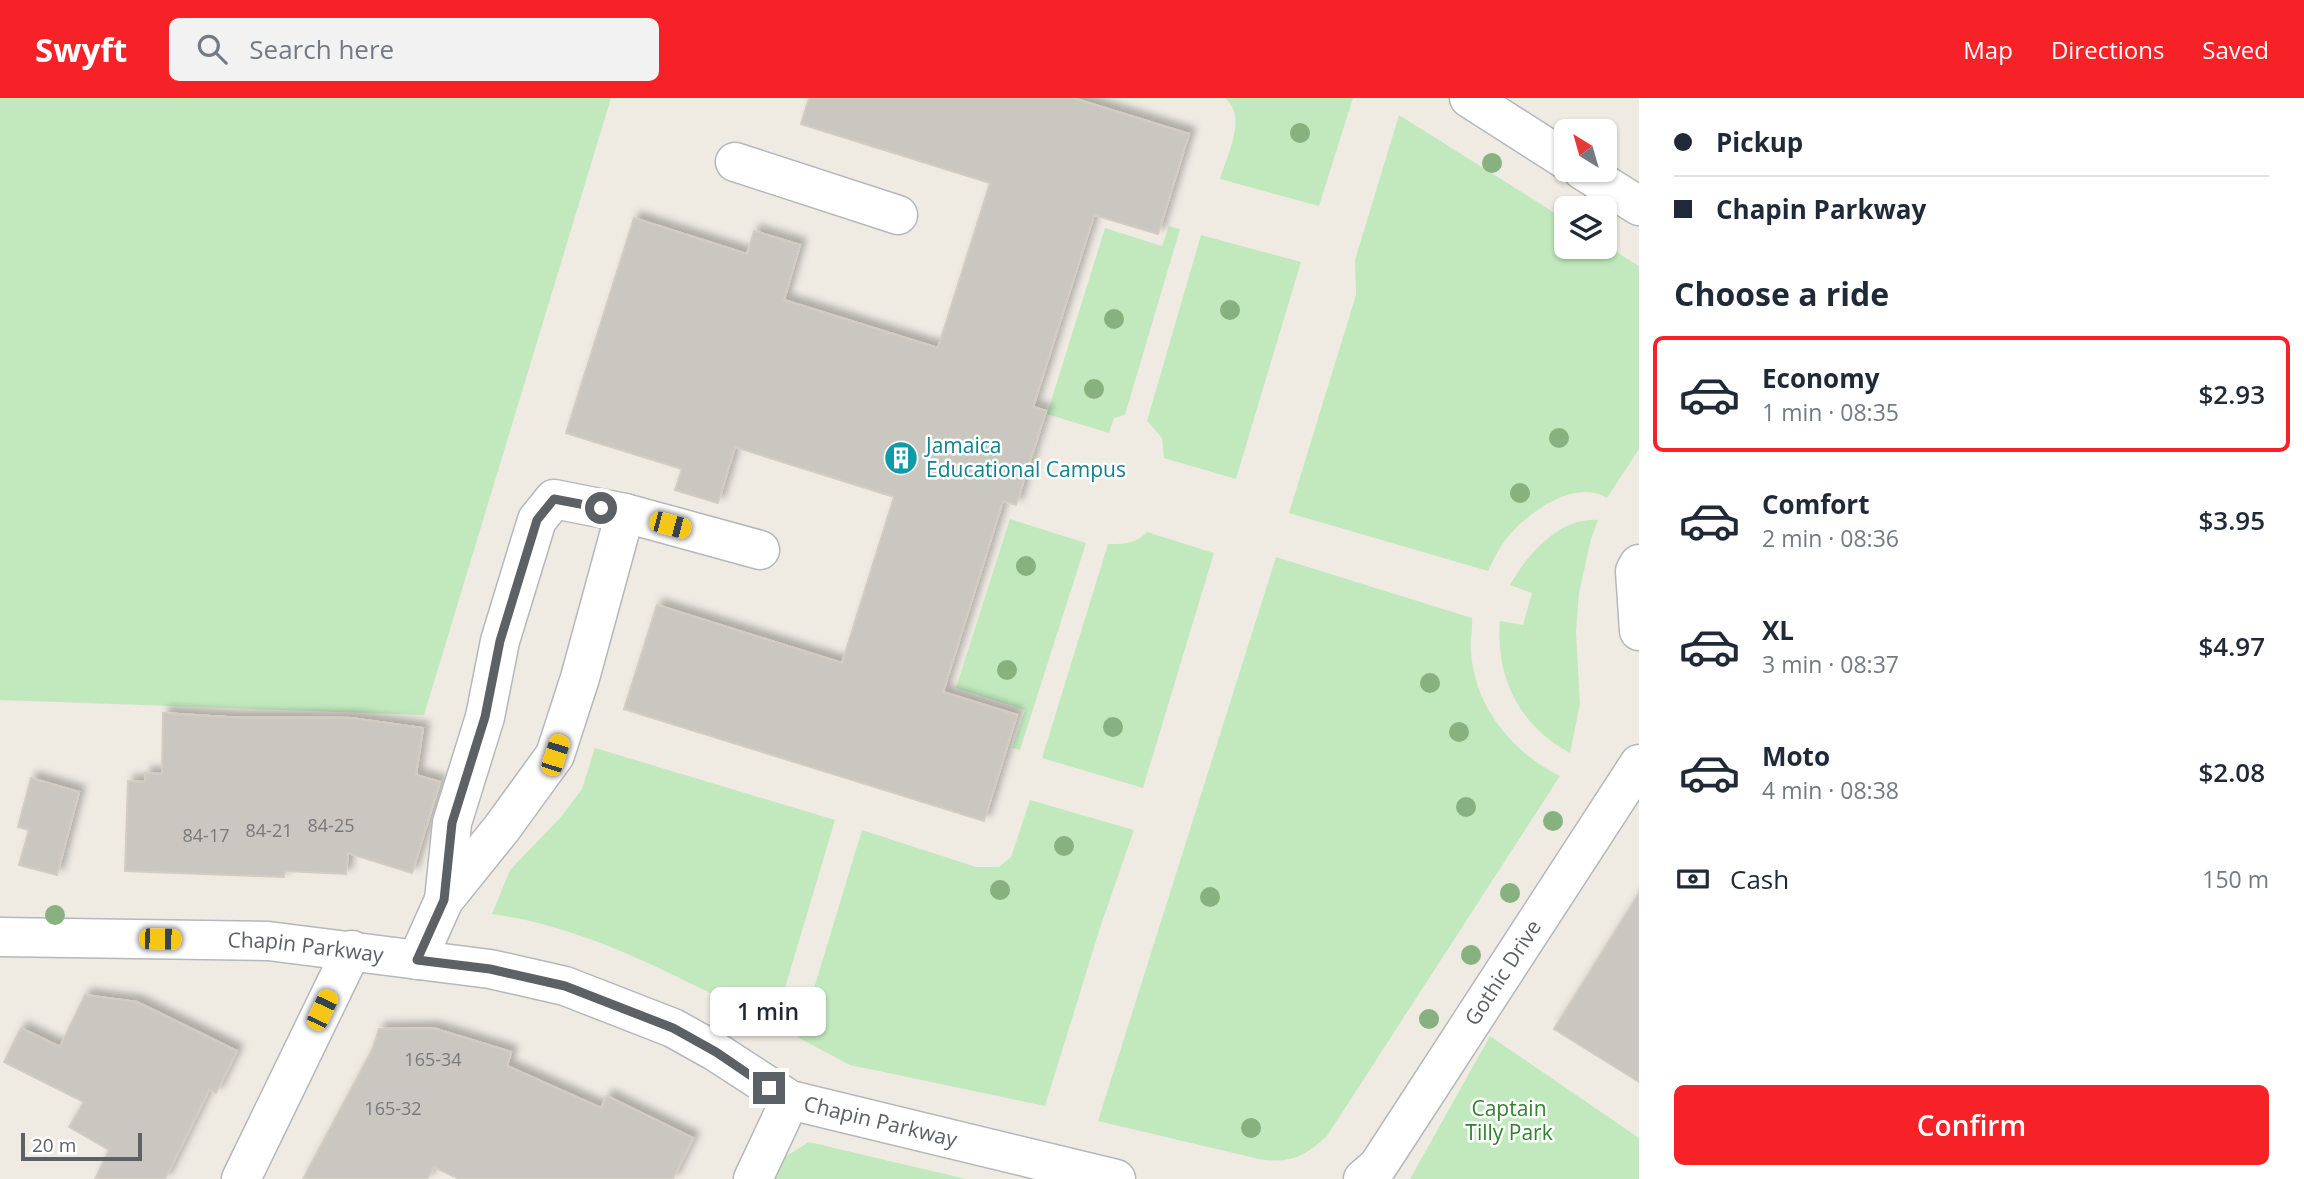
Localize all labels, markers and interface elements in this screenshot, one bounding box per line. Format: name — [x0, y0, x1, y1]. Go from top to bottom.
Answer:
search box — [169, 18, 659, 81]
text: Swyft — [35, 27, 127, 72]
icon: search — [193, 30, 231, 68]
text: Search here — [249, 31, 394, 67]
text: Map — [1963, 33, 2013, 66]
text: Directions — [2051, 33, 2164, 66]
text: Saved — [2202, 33, 2269, 66]
north arrow — [1554, 119, 1617, 182]
map controls — [1554, 119, 1617, 259]
text: Pickup — [1716, 124, 1803, 160]
text: Chapin Parkway — [1716, 191, 1926, 227]
button: layers — [1554, 196, 1617, 259]
text: Choose a ride — [1674, 272, 1889, 315]
text: Economy — [1762, 360, 1880, 396]
icon: car — [1678, 363, 1741, 426]
text: $2.93 — [2198, 376, 2265, 412]
text: 1 min · 08:35 — [1762, 396, 1899, 428]
place label: Jamaica Educational Campus — [924, 431, 1126, 483]
building icon: Jamaica Educational Campus — [882, 439, 920, 477]
text: Comfort — [1762, 486, 1869, 522]
icon: car — [1678, 489, 1741, 552]
route start — [585, 492, 617, 524]
text: $3.95 — [2198, 502, 2265, 538]
car — [647, 509, 694, 541]
text: 2 min · 08:36 — [1762, 522, 1899, 554]
text: XL — [1762, 612, 1794, 648]
icon: car — [1678, 615, 1741, 678]
text: $4.97 — [2198, 628, 2265, 664]
text: 3 min · 08:37 — [1762, 648, 1899, 680]
car — [539, 732, 572, 778]
text: Moto — [1762, 738, 1830, 774]
icon: car — [1678, 741, 1741, 804]
text: $2.08 — [2198, 754, 2265, 790]
text: 4 min · 08:38 — [1762, 774, 1899, 806]
house number: 84-25 — [308, 813, 354, 837]
house number: 84-21 — [246, 818, 292, 842]
house number: 84-17 — [183, 823, 229, 847]
icon: cash — [1674, 860, 1712, 898]
text: Cash — [1730, 861, 1789, 897]
text: 150 m — [2202, 863, 2269, 895]
street label: Gothic Drive — [1458, 914, 1547, 1031]
street label: Chapin Parkway — [227, 925, 386, 969]
car — [139, 928, 182, 950]
callout: 1 min — [711, 986, 827, 1035]
car — [304, 987, 341, 1033]
text: 1 min — [737, 995, 799, 1027]
house number: 165-34 — [404, 1047, 462, 1071]
route end — [753, 1072, 785, 1104]
button: Confirm — [1674, 1085, 2269, 1165]
street label: Chapin Parkway — [801, 1089, 961, 1153]
park label: Captain Tilly Park — [1465, 1094, 1553, 1146]
house number: 165-32 — [364, 1096, 422, 1120]
scale bar — [21, 1130, 142, 1162]
text: 20 m — [32, 1132, 76, 1158]

